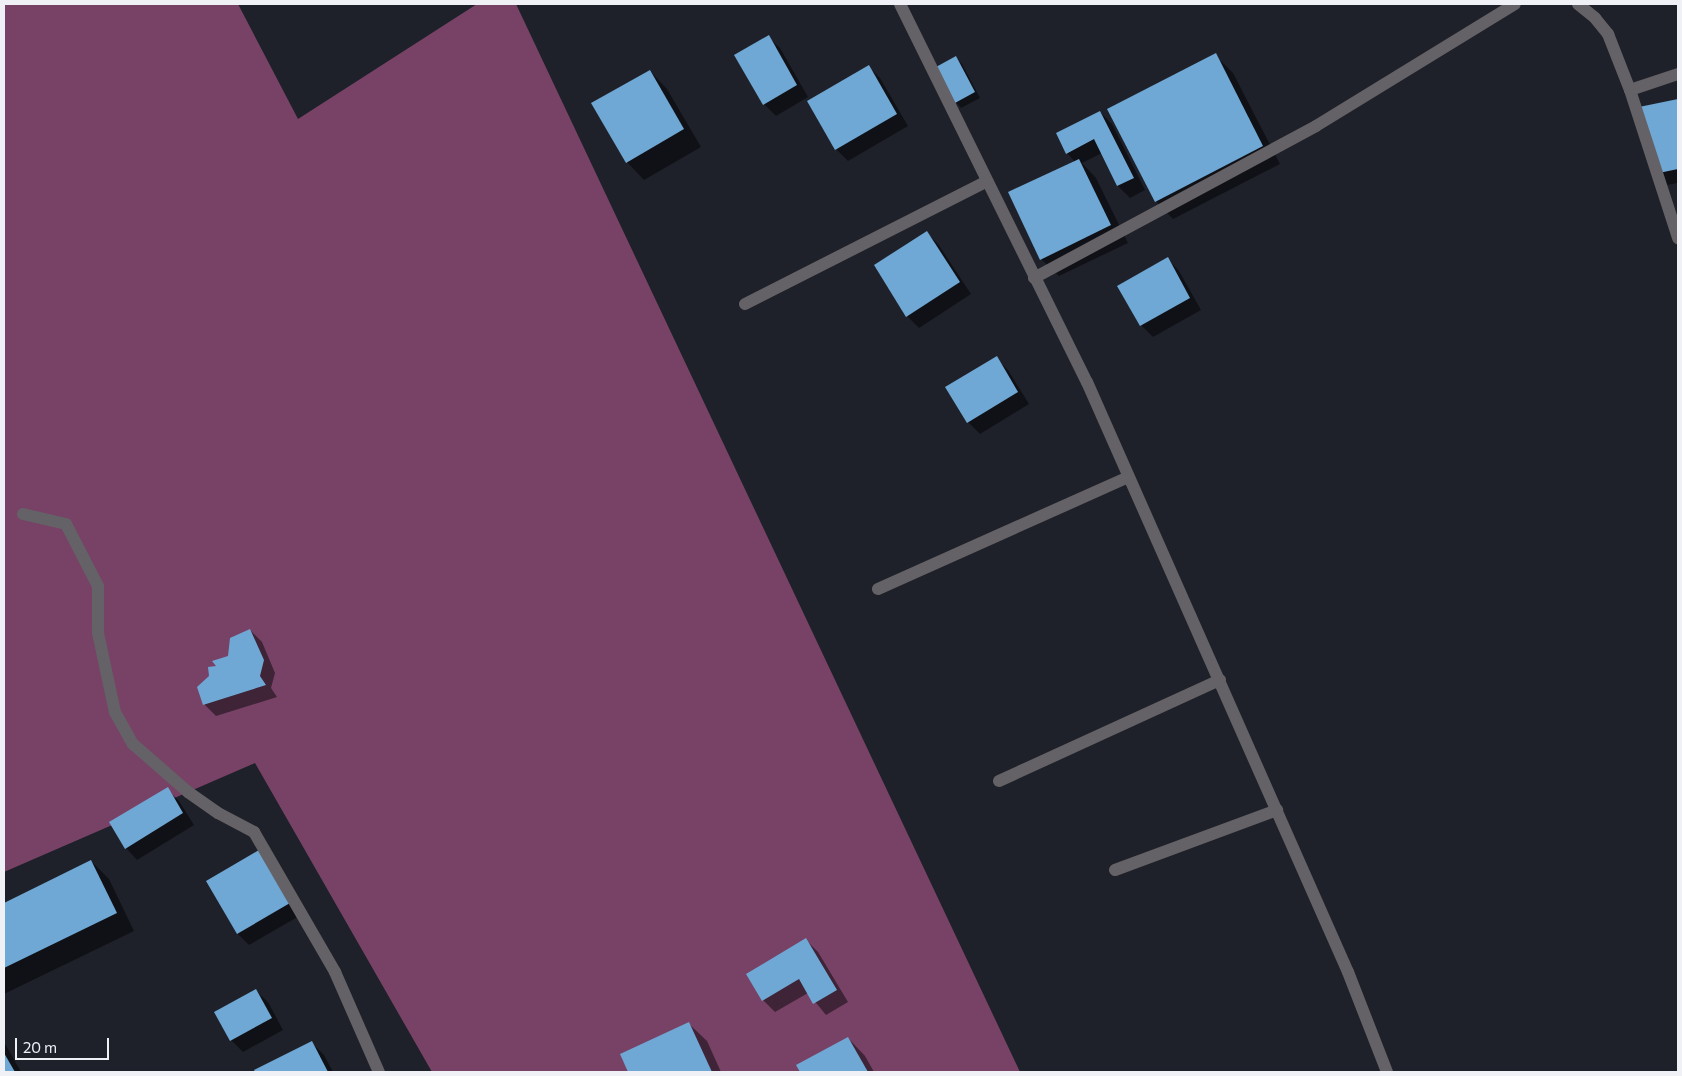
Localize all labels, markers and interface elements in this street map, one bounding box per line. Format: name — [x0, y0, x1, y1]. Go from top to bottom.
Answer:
scale bar — [18, 1028, 111, 1060]
text: 20 m — [23, 1038, 57, 1056]

